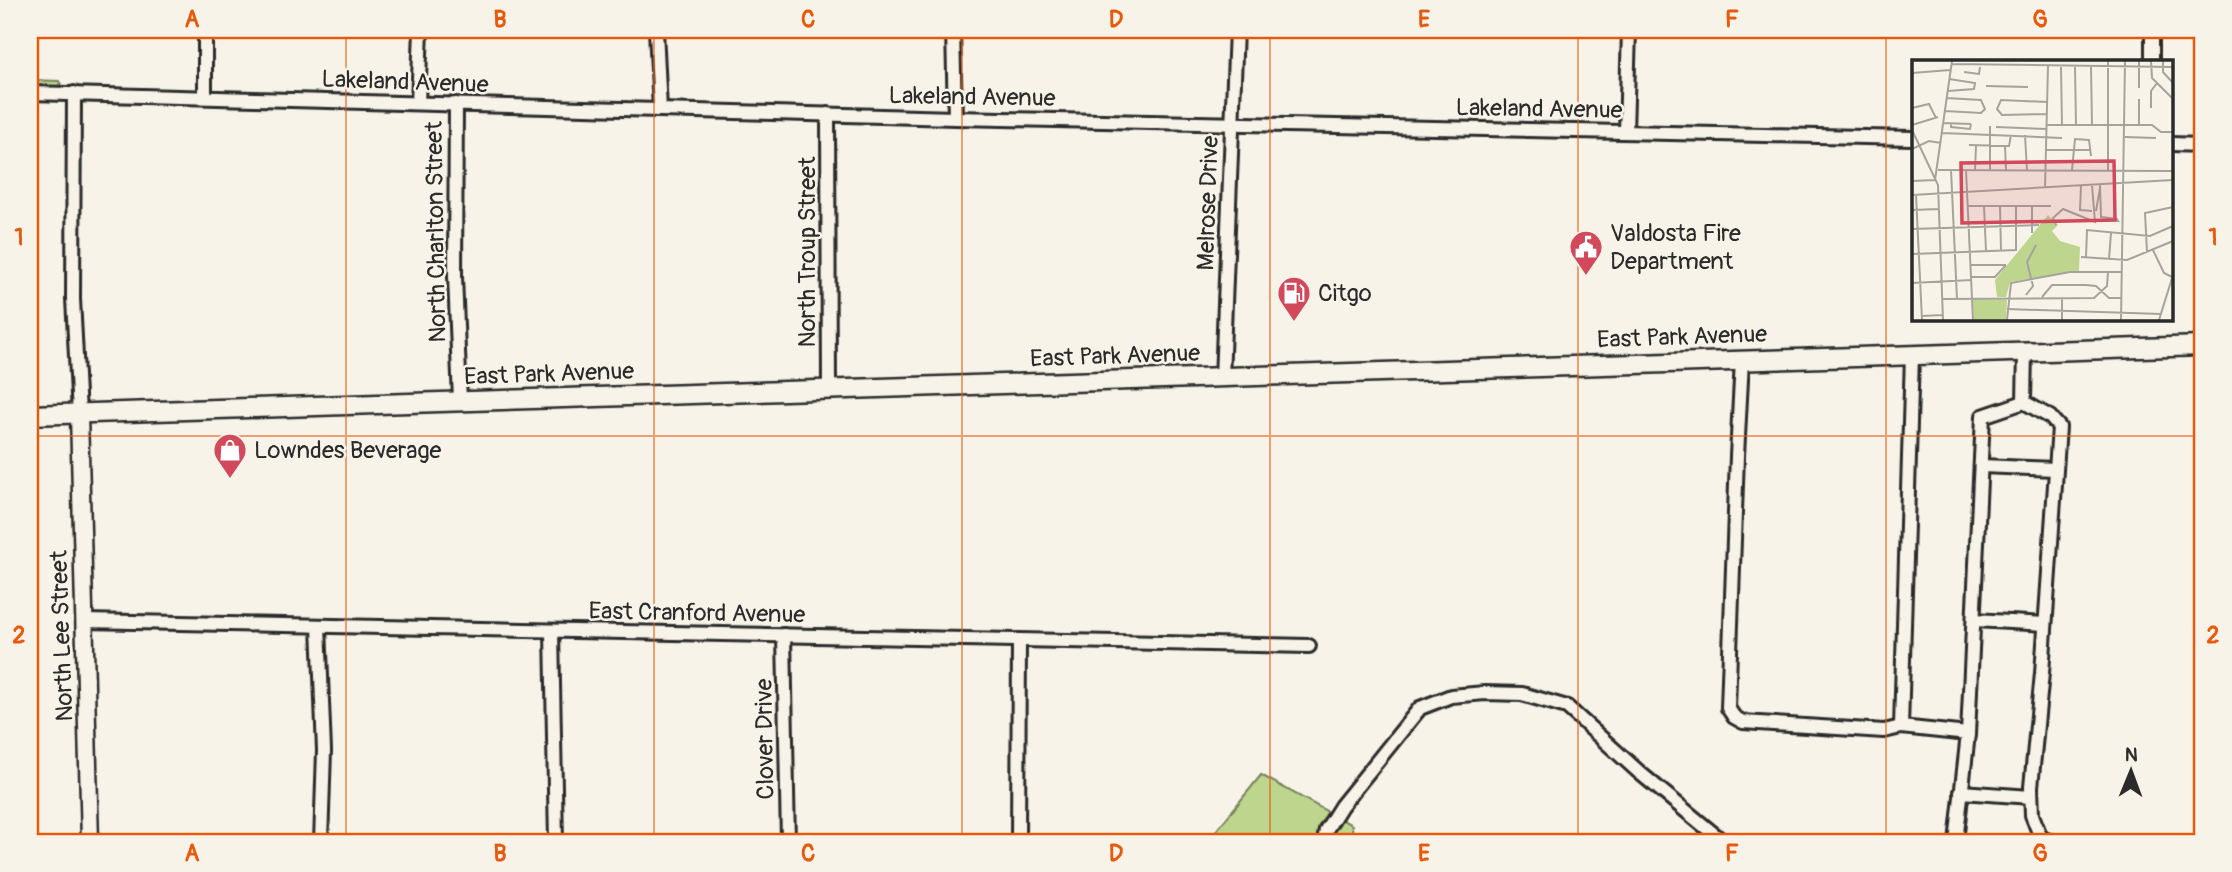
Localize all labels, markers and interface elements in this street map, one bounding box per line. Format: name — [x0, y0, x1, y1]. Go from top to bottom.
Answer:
text: A — [185, 5, 200, 34]
text: B — [493, 5, 507, 34]
text: C — [801, 5, 815, 34]
text: D — [1109, 5, 1123, 34]
text: E — [1418, 5, 1430, 34]
text: F — [1725, 5, 1739, 34]
text: G — [2032, 5, 2048, 34]
inset map — [1912, 60, 2172, 320]
street label: Lakeland Avenue — [321, 65, 489, 99]
street label: Lakeland Avenue — [888, 81, 1056, 113]
street label: Lakeland Avenue — [1455, 93, 1623, 125]
street label: North Charlton Street — [420, 121, 452, 343]
street label: Melrose Drive — [1191, 135, 1225, 271]
street label: North Troup Street — [793, 156, 822, 348]
place label: Valdosta Fire Department — [1610, 219, 1741, 276]
text: 1 — [15, 223, 24, 252]
text: 1 — [2209, 223, 2218, 252]
public building icon: Valdosta Fire Department — [1567, 228, 1605, 277]
fuel station icon: Citgo — [1275, 274, 1313, 323]
place label: Citgo — [1318, 279, 1372, 308]
street label: East Park Avenue — [1596, 320, 1768, 354]
street label: East Park Avenue — [1029, 339, 1201, 373]
street label: East Park Avenue — [463, 357, 635, 391]
shop icon: Lowndes Beverage — [211, 431, 249, 480]
place label: Lowndes Beverage — [254, 436, 442, 465]
street label: North Lee Street — [45, 550, 79, 722]
street label: East Cranford Avenue — [588, 597, 806, 629]
text: 2 — [13, 621, 26, 650]
text: 2 — [2207, 621, 2220, 650]
street label: Clover Drive — [749, 678, 781, 800]
north arrow — [2096, 736, 2166, 806]
text: N — [2125, 743, 2138, 767]
text: A — [185, 839, 200, 868]
text: B — [493, 839, 507, 868]
text: C — [801, 839, 815, 868]
text: D — [1109, 839, 1123, 868]
text: E — [1418, 839, 1430, 868]
text: F — [1725, 839, 1739, 868]
text: G — [2032, 839, 2048, 868]

